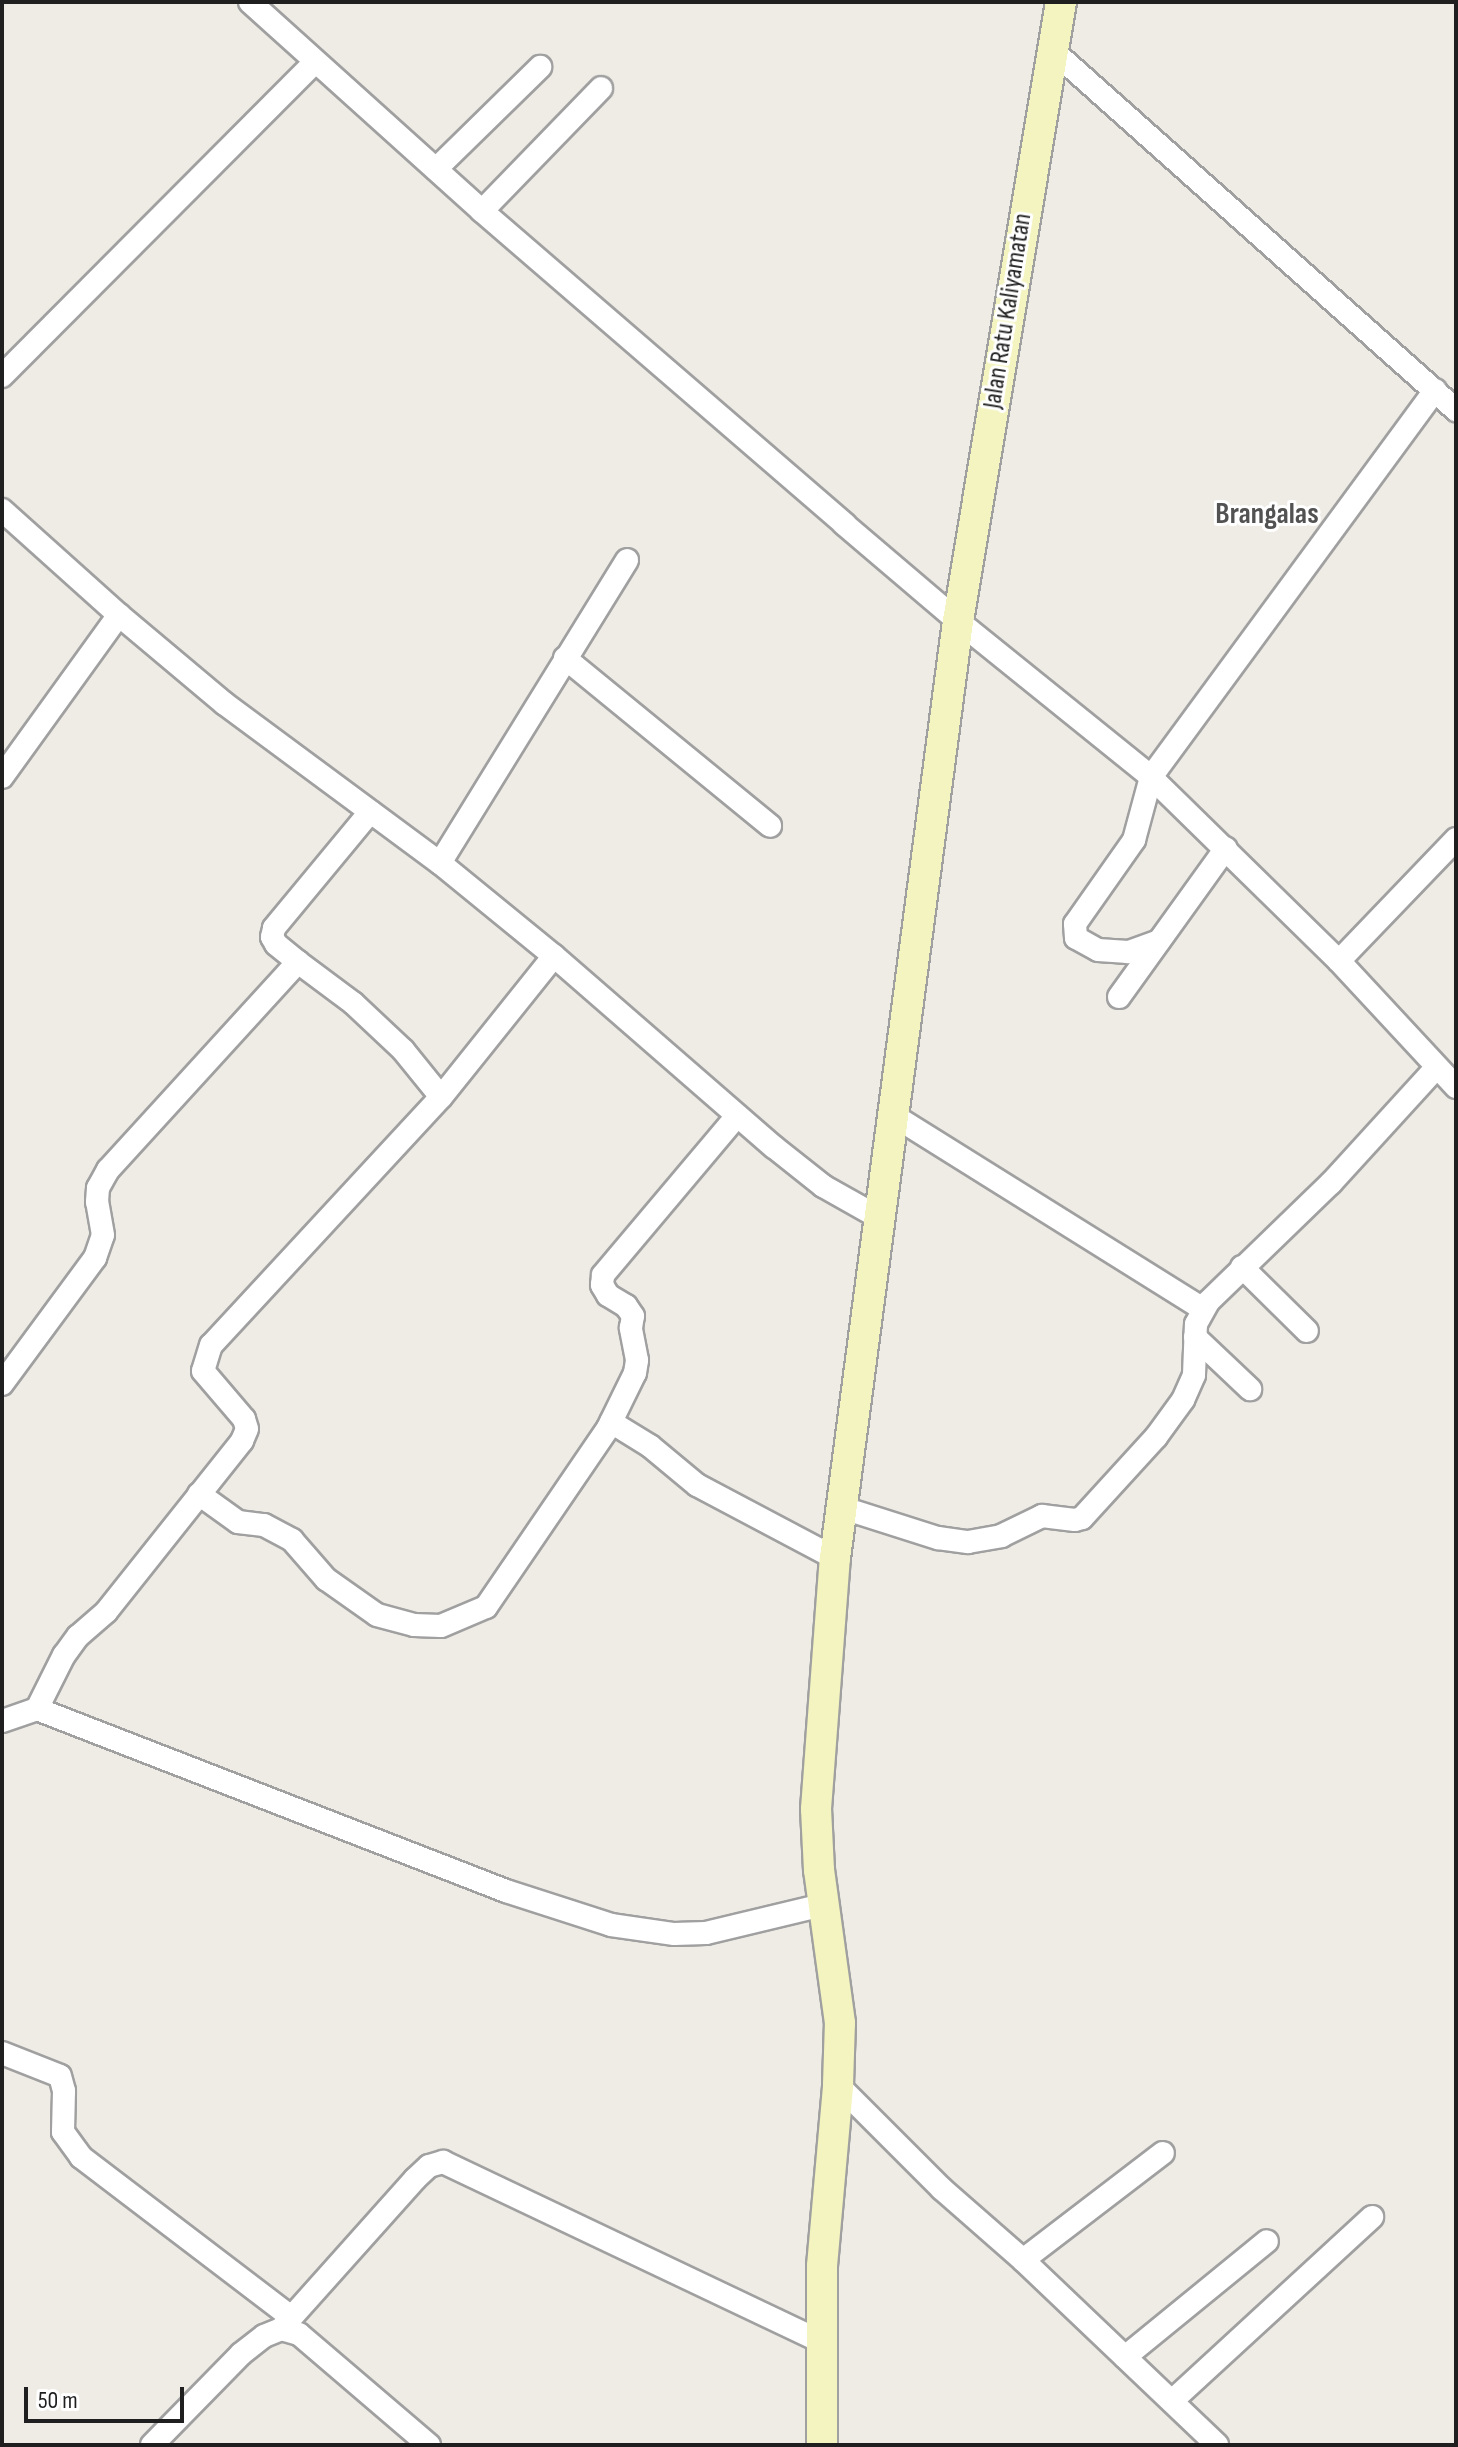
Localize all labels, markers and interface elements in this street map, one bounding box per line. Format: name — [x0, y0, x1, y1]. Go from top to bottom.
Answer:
street label: Jalan Ratu Kaliyamatan — [977, 211, 1039, 411]
district label: Brangalas — [1215, 496, 1319, 532]
scale bar — [28, 2371, 188, 2421]
text: 50 m — [38, 2386, 78, 2415]

